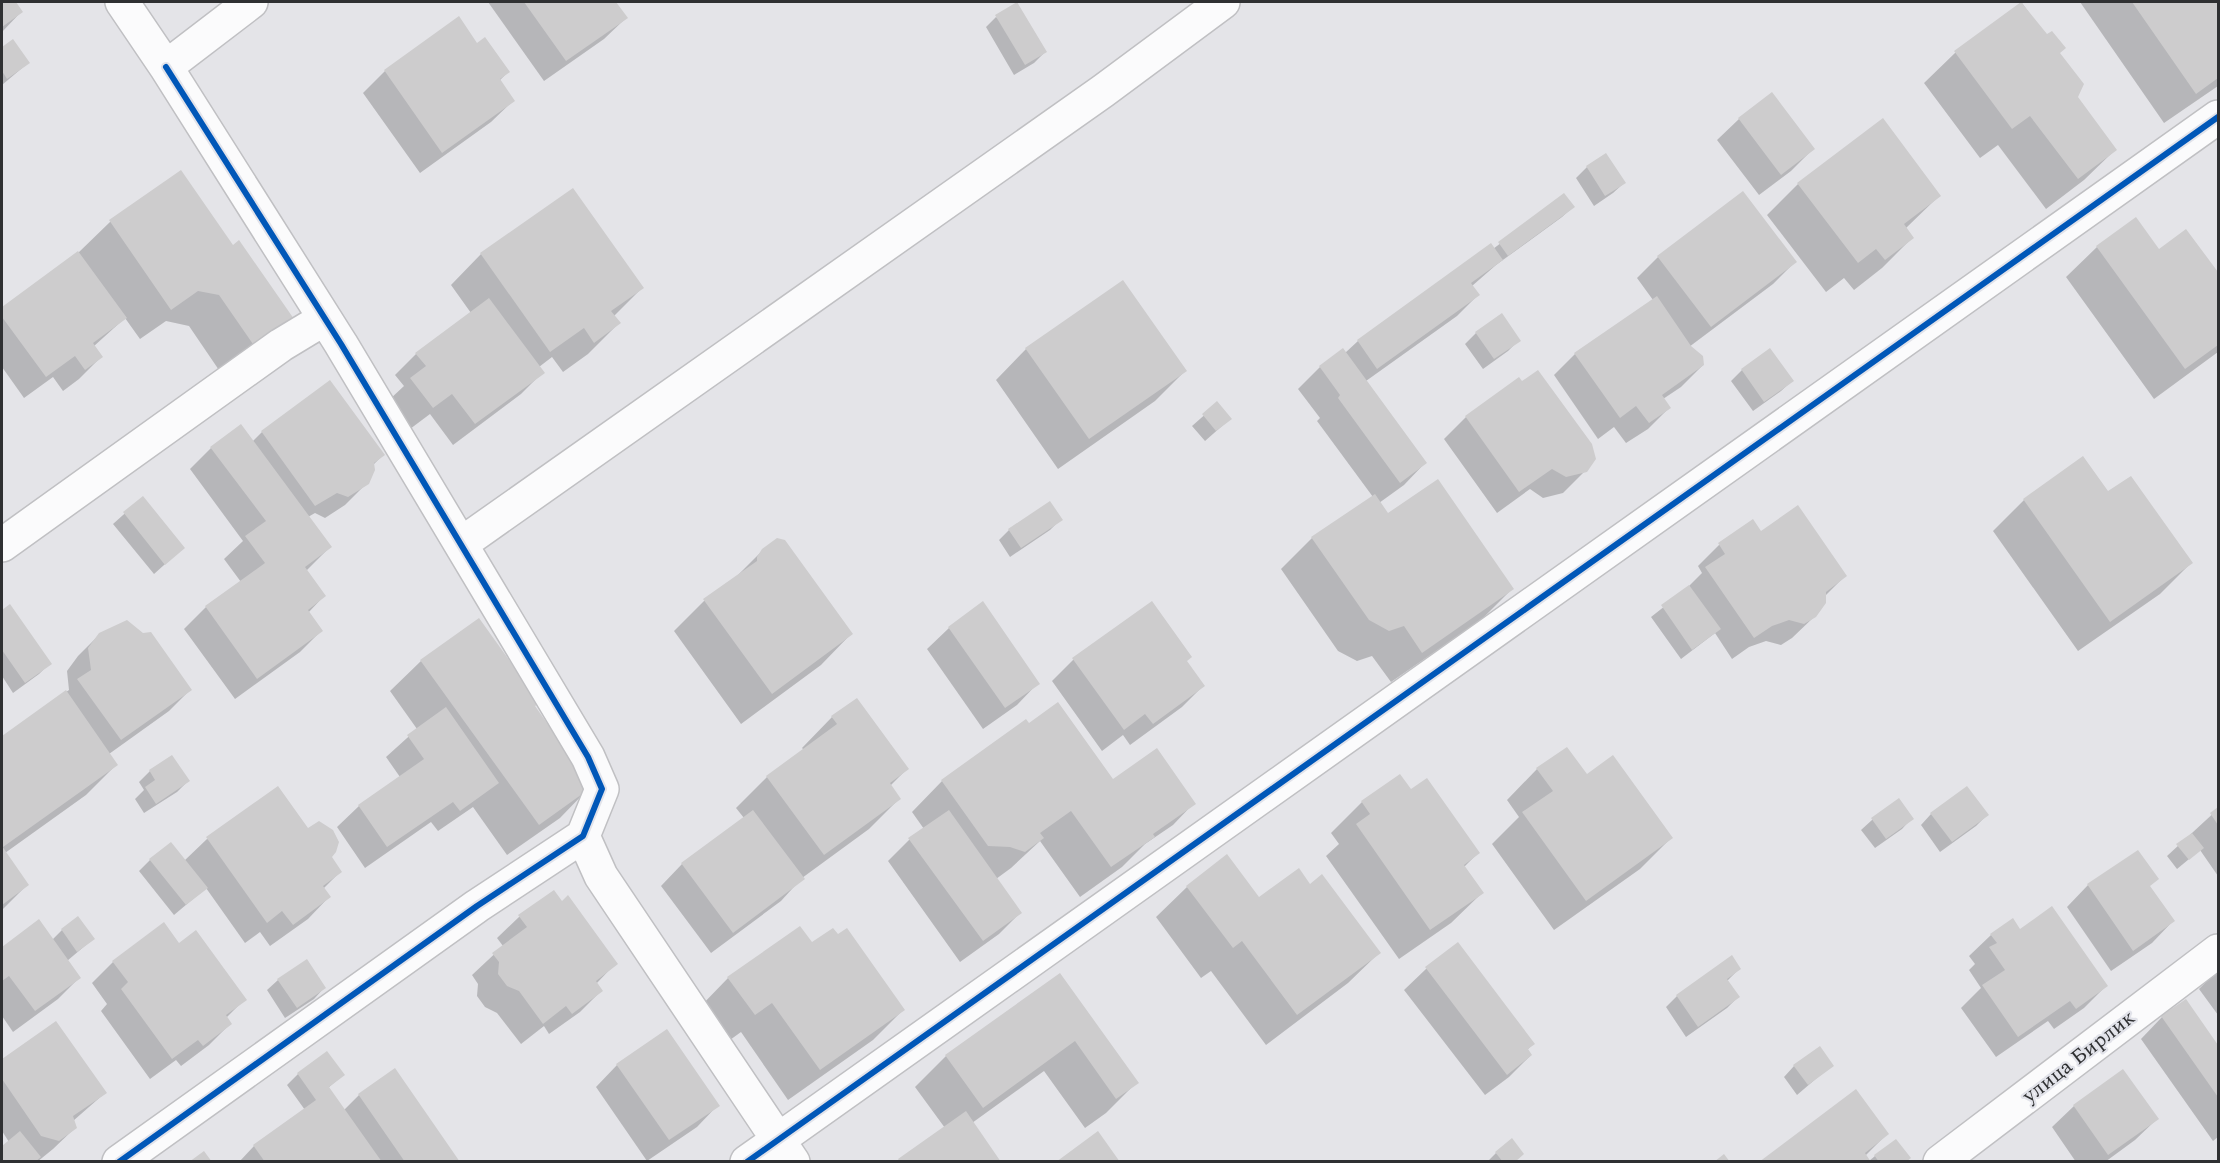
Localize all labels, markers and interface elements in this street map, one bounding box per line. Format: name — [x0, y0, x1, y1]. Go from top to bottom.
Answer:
street label: улица Бирлик — [2015, 1002, 2143, 1112]

